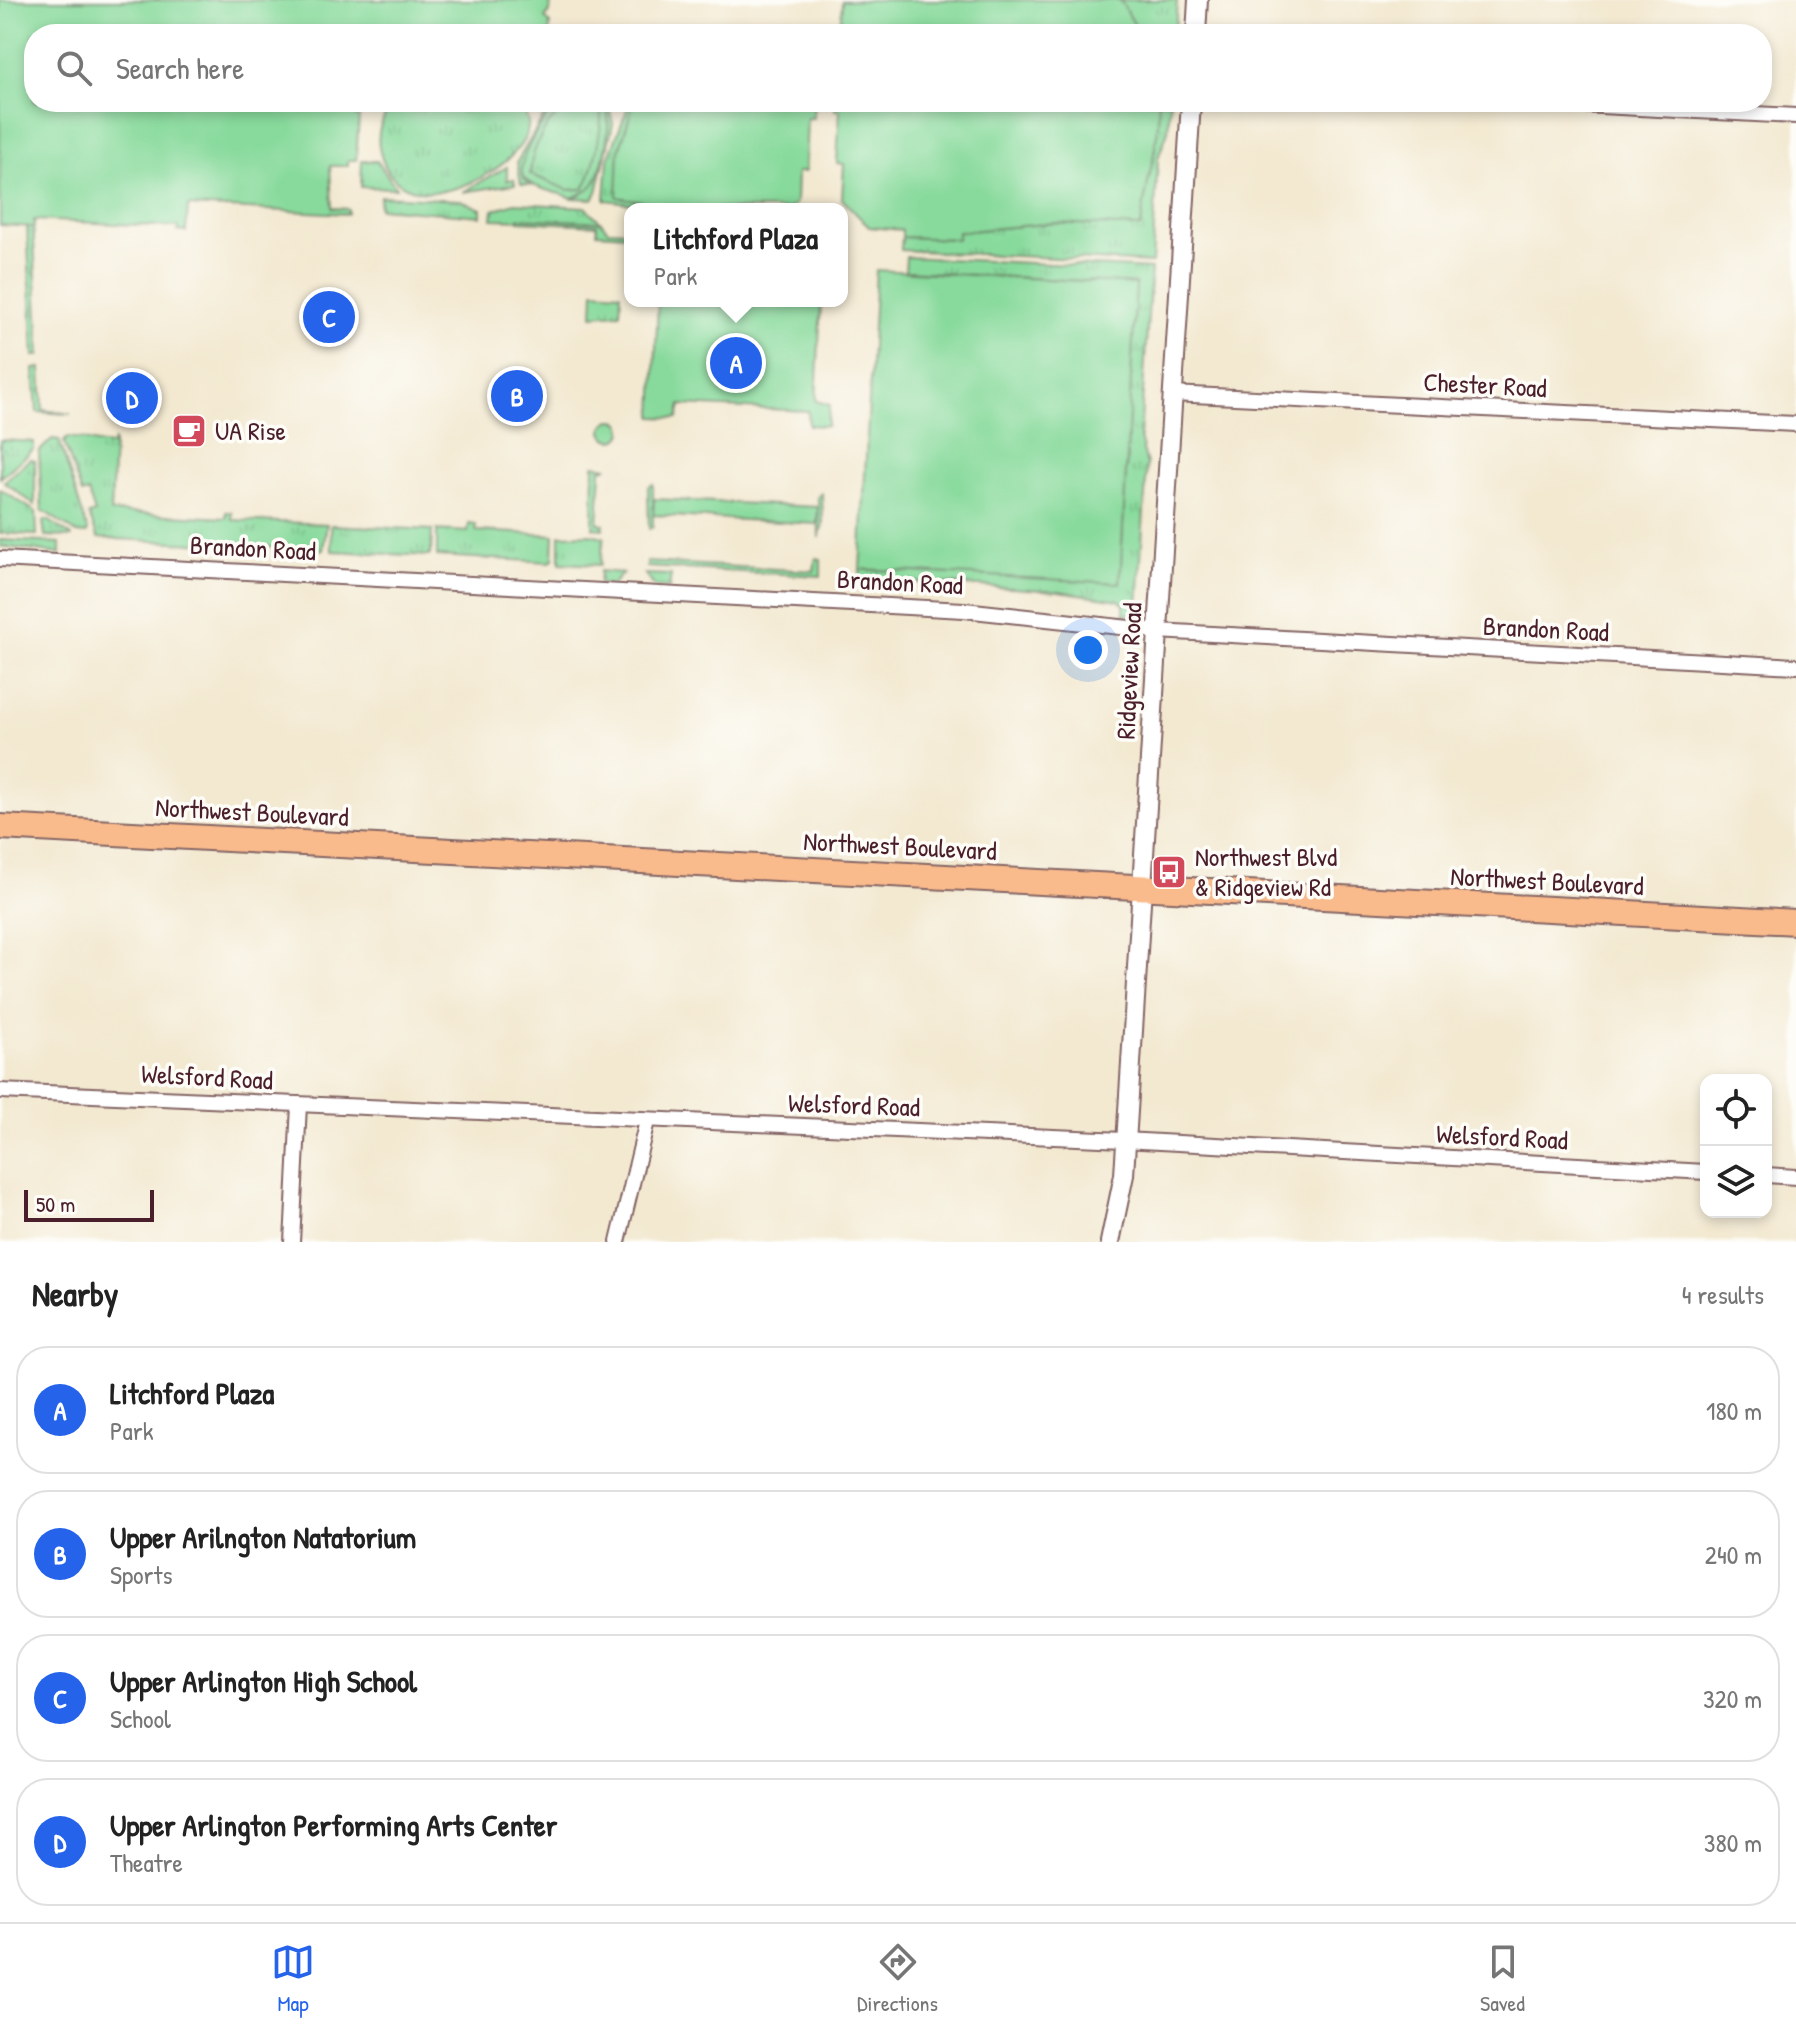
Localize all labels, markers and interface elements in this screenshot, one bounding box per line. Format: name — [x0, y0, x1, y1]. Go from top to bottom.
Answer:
search box — [24, 24, 1772, 112]
icon: search — [52, 46, 96, 90]
text: Search here — [116, 48, 244, 88]
popup — [624, 203, 848, 307]
text: Litchford Plaza — [654, 218, 818, 258]
text: Park — [654, 258, 697, 293]
pin: C — [303, 287, 355, 347]
pin: A — [710, 333, 762, 393]
street label: Chester Road — [1422, 364, 1548, 405]
pin: B — [491, 366, 543, 426]
pin: D — [106, 368, 158, 428]
cafe icon: UA Rise — [170, 412, 208, 450]
place label: UA Rise — [215, 413, 286, 448]
street label: Brandon Road — [189, 527, 317, 568]
street label: Brandon Road — [836, 561, 964, 602]
street label: Ridgeview Road — [1107, 602, 1150, 740]
street label: Brandon Road — [1482, 608, 1610, 649]
your location — [1068, 630, 1108, 670]
street label: Northwest Boulevard — [154, 789, 350, 834]
street label: Northwest Boulevard — [802, 823, 998, 868]
place label: Northwest Blvd & Ridgeview Rd — [1195, 839, 1337, 904]
bus stop icon: Northwest Blvd & Ridgeview Rd — [1150, 853, 1188, 891]
street label: Northwest Boulevard — [1449, 858, 1645, 903]
street label: Welsford Road — [140, 1056, 274, 1097]
map controls — [1700, 1074, 1772, 1218]
button: locate — [1700, 1074, 1772, 1146]
street label: Welsford Road — [788, 1085, 921, 1124]
street label: Welsford Road — [1435, 1116, 1569, 1157]
button: layers — [1700, 1146, 1772, 1218]
scale bar — [24, 1186, 154, 1222]
text: 50 m — [36, 1189, 75, 1219]
text: Nearby — [32, 1271, 118, 1317]
text: 4 results — [1682, 1277, 1764, 1312]
text: Litchford Plaza — [110, 1373, 274, 1413]
text: A — [54, 1393, 66, 1428]
text: 180 m — [1706, 1393, 1762, 1428]
text: Park — [110, 1413, 154, 1448]
text: Upper Arilngton Natatorium — [110, 1517, 416, 1557]
text: B — [53, 1537, 67, 1572]
text: 240 m — [1705, 1537, 1762, 1572]
text: Sports — [110, 1557, 173, 1592]
text: Upper Arlington High School — [110, 1661, 417, 1701]
text: C — [53, 1681, 67, 1716]
text: 320 m — [1703, 1681, 1762, 1716]
text: School — [110, 1701, 171, 1736]
text: Upper Arlington Performing Arts Center — [110, 1805, 557, 1845]
text: D — [54, 1825, 66, 1860]
text: 380 m — [1704, 1825, 1762, 1860]
text: Theatre — [110, 1845, 183, 1880]
tab: Map — [271, 1940, 315, 2018]
tab: Directions — [857, 1940, 938, 2018]
tab: Saved — [1480, 1940, 1525, 2018]

